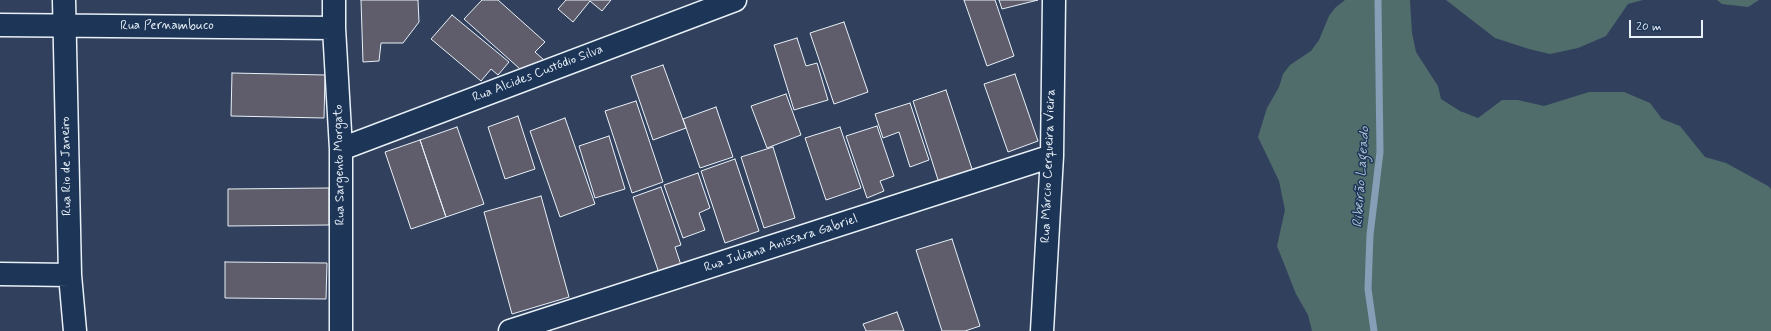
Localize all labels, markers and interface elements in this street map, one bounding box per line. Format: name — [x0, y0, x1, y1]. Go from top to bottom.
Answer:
scale bar — [1631, 12, 1705, 38]
street label: Rua Pernambuco — [120, 18, 214, 34]
text: 20 m — [1636, 19, 1662, 35]
street label: Rua Alcides Custódio Silva — [470, 42, 606, 106]
street label: Rua Márcio Cerqueira Vieira — [1039, 89, 1059, 243]
street label: Rua Sargento Morgato — [331, 104, 349, 226]
street label: Rua Rio de Janeiro — [58, 116, 76, 216]
water label: Ribeirão Lageado — [1350, 126, 1374, 228]
street label: Rua Juliana Anissara Gabriel — [702, 212, 860, 276]

